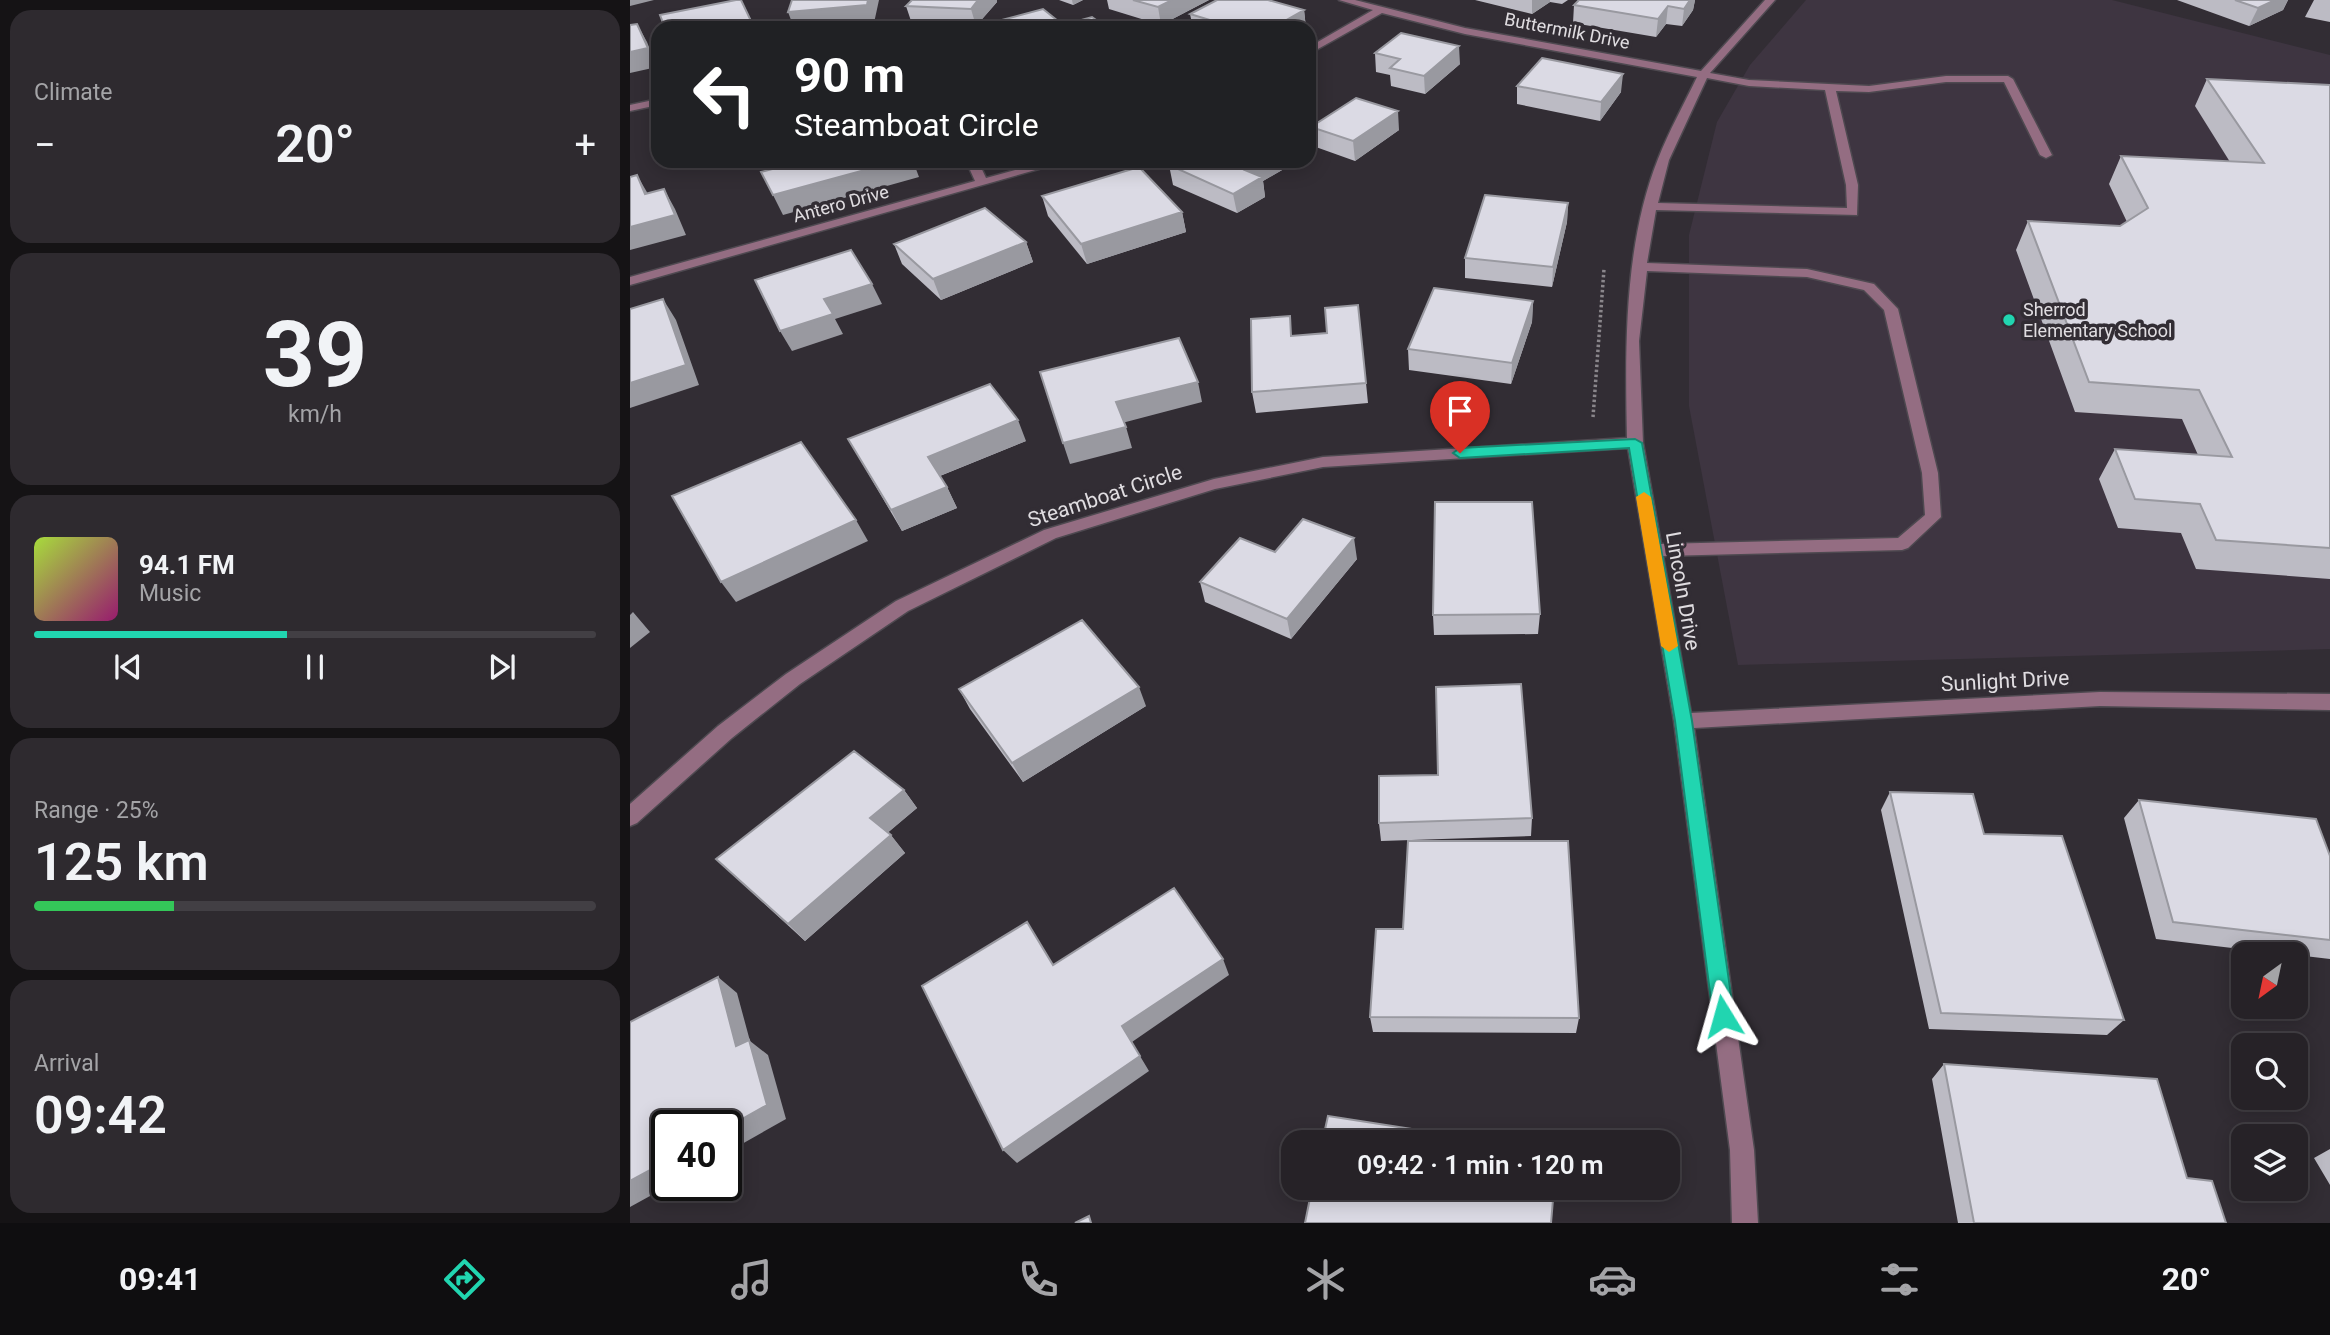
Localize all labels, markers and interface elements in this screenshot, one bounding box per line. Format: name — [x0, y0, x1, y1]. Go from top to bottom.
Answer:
street label: Buttermilk Drive — [1503, 8, 1631, 53]
text: 90 m — [794, 47, 905, 104]
icon: left — [679, 49, 770, 140]
text: Climate — [34, 79, 113, 106]
text: Steamboat Circle — [794, 106, 1039, 144]
text: 20° — [275, 114, 355, 175]
text: − — [34, 123, 56, 167]
text: + — [574, 123, 596, 167]
street label: Antero Drive — [791, 181, 891, 226]
place label: Sherrod Elementary School — [2023, 299, 2172, 341]
text: 39 — [263, 302, 367, 408]
marker: Sherrod Elementary School — [2001, 312, 2017, 328]
pin — [1430, 381, 1490, 453]
icon: arrive — [1441, 392, 1479, 430]
text: km/h — [288, 401, 342, 428]
street label: Steamboat Circle — [1025, 460, 1185, 532]
street label: Lincoln Drive — [1661, 530, 1705, 652]
text: 94.1 FM — [139, 550, 235, 580]
text: Music — [139, 580, 201, 607]
icon: previous — [109, 648, 147, 686]
icon: pause — [296, 648, 334, 686]
icon: next — [483, 648, 521, 686]
street label: Sunlight Drive — [1940, 666, 2070, 696]
text: Range · 25% — [34, 797, 159, 824]
text: 125 km — [34, 832, 209, 893]
north arrow — [2231, 942, 2308, 1018]
map controls — [2231, 942, 2308, 1201]
position arrow — [1686, 979, 1760, 1053]
button: search — [2231, 1033, 2308, 1110]
text: Arrival — [34, 1050, 99, 1077]
text: 09:42 — [34, 1085, 167, 1146]
speed limit sign: 40 — [651, 1110, 742, 1201]
button: layers — [2231, 1124, 2308, 1201]
text: 09:42 · 1 min · 120 m — [1357, 1150, 1604, 1180]
icon: directions — [440, 1255, 489, 1304]
icon: music — [727, 1255, 776, 1304]
icon: phone — [1014, 1255, 1063, 1304]
icon: climate — [1301, 1255, 1350, 1304]
icon: car — [1588, 1255, 1637, 1304]
icon: filters — [1875, 1255, 1924, 1304]
text: 09:41 — [119, 1260, 201, 1298]
text: 20° — [2162, 1260, 2211, 1298]

